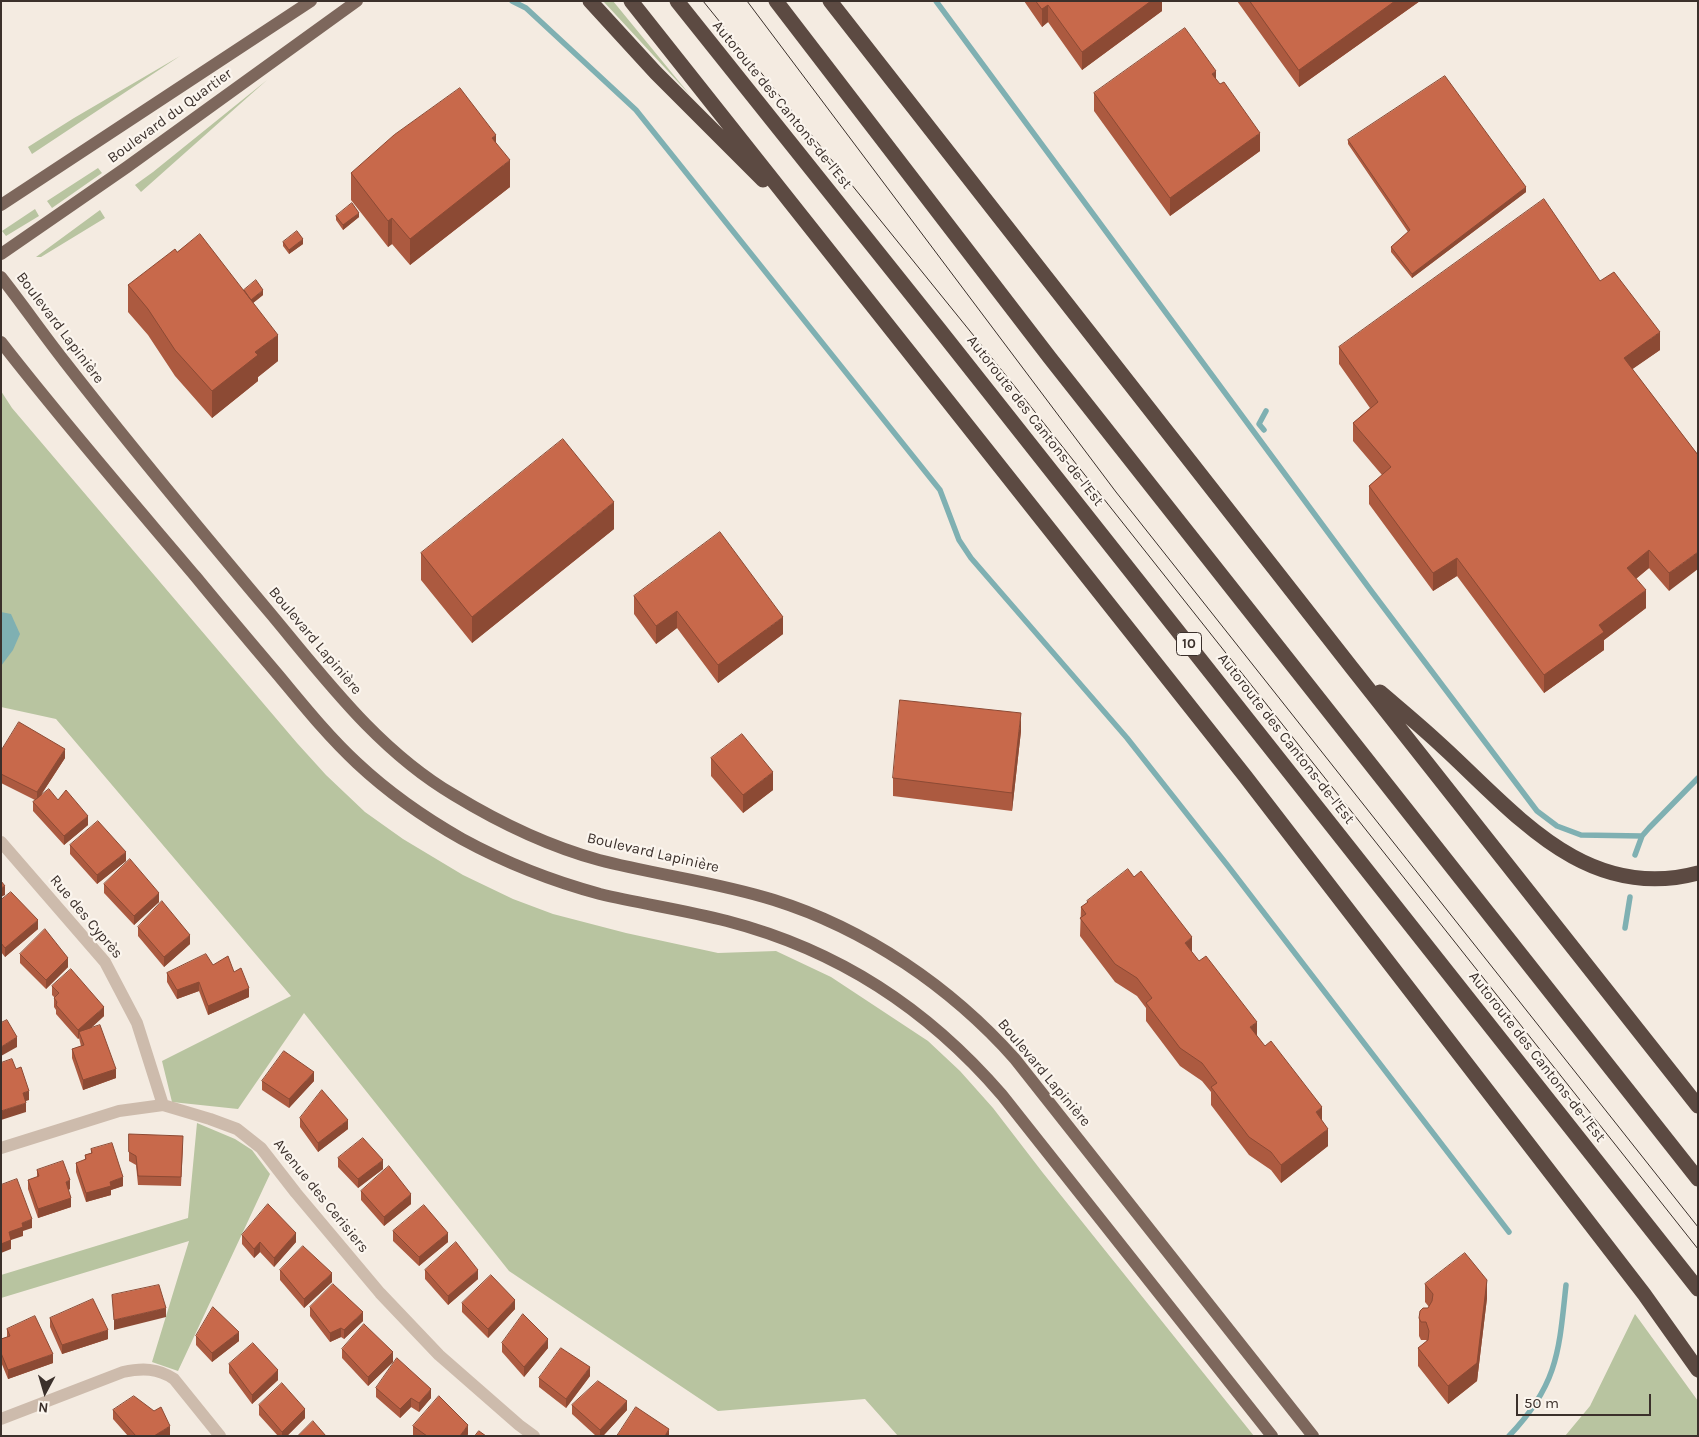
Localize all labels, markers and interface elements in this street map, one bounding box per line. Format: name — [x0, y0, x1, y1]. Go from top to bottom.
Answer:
street label: Autoroute des Cantons-de-l'Est — [708, 17, 856, 193]
street label: Boulevard du Quartier — [104, 65, 236, 167]
street label: Boulevard Lapinière — [12, 269, 108, 387]
street label: Autoroute des Cantons-de-l'Est — [963, 332, 1107, 510]
street label: Boulevard Lapinière — [265, 583, 365, 699]
road number: 10 — [1176, 633, 1202, 656]
street label: Autoroute des Cantons-de-l'Est — [1214, 650, 1358, 828]
street label: Boulevard Lapinière — [585, 829, 721, 877]
street label: Rue des Cyprès — [46, 872, 126, 962]
street label: Autoroute des Cantons-de-l'Est — [1465, 968, 1609, 1146]
street label: Boulevard Lapinière — [994, 1015, 1094, 1131]
street label: Avenue des Cerisiers — [270, 1136, 372, 1256]
north arrow — [20, 1367, 70, 1417]
scale bar — [1519, 1384, 1654, 1416]
text: 50 m — [1524, 1394, 1559, 1412]
text: N — [38, 1398, 49, 1416]

